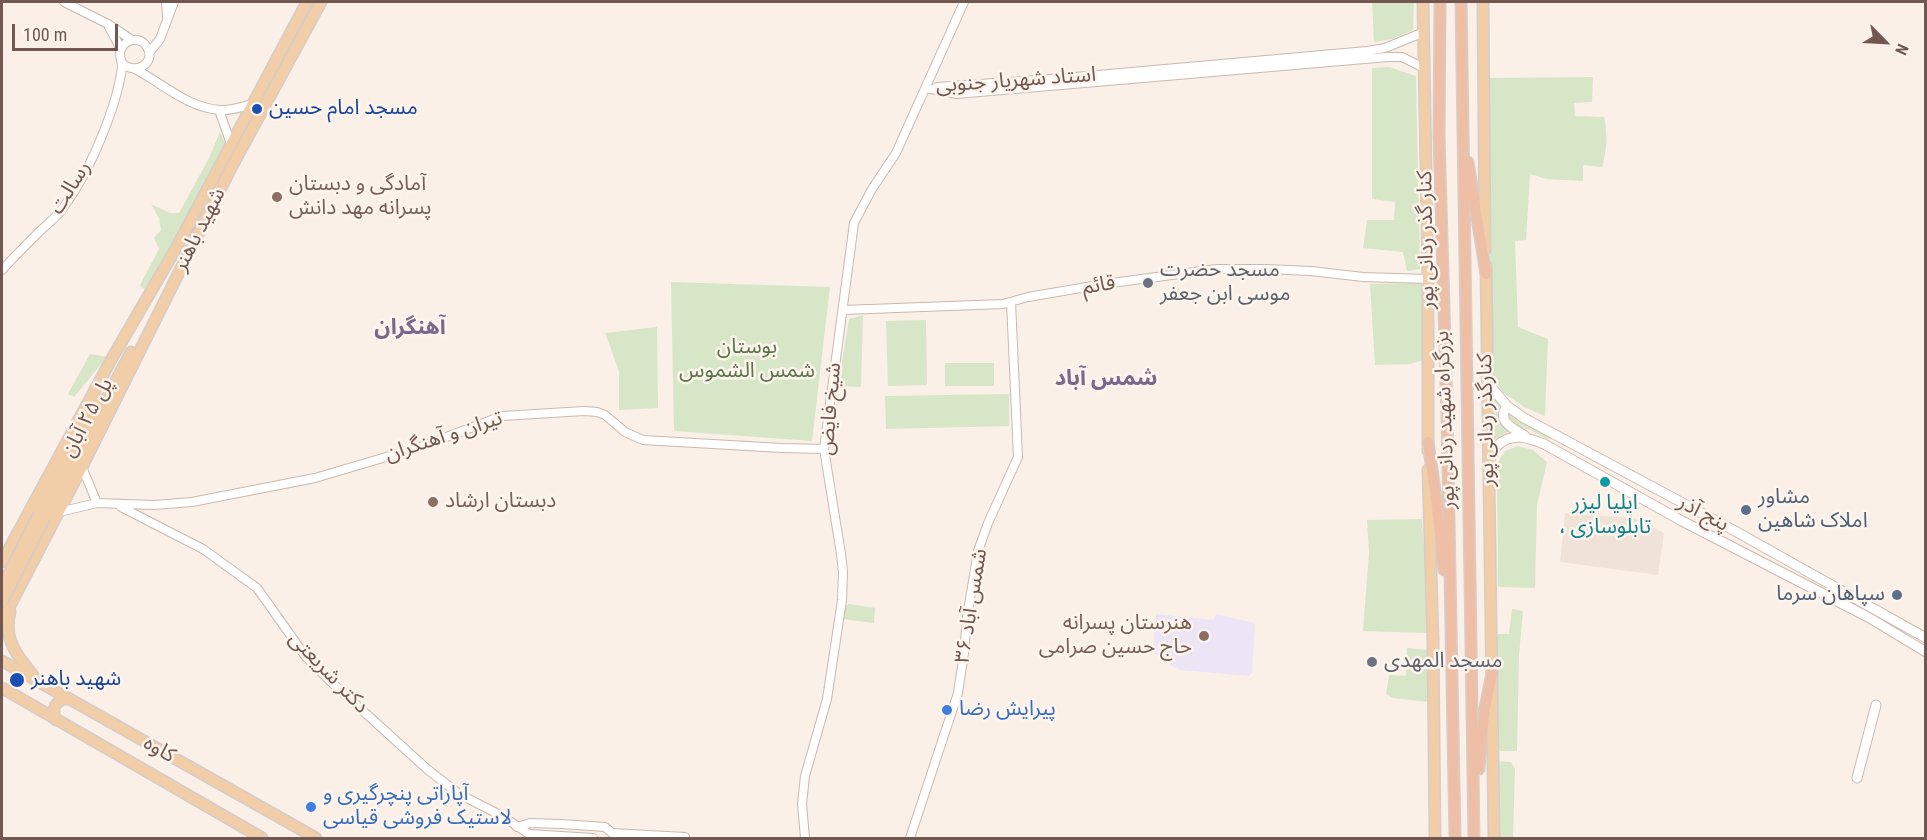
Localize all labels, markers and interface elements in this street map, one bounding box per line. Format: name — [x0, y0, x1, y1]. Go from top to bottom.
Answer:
scale bar — [15, 12, 122, 50]
north arrow — [1855, 12, 1915, 72]
text: 100 m — [23, 24, 67, 45]
text: N — [1891, 41, 1913, 58]
street label: استاد شهریار جنوبی — [935, 63, 1097, 99]
place label: مسجد امام حسین — [269, 96, 418, 122]
marker: مسجد امام حسین — [250, 102, 264, 116]
street label: رسالت — [45, 157, 97, 219]
street label: کنار گذر ردانی پور — [1413, 170, 1441, 310]
place label: آمادگی و دبستان پسرانه مهد دانش — [289, 172, 432, 222]
street label: شهید باهنر — [168, 184, 232, 276]
marker: آمادگی و دبستان پسرانه مهد دانش — [270, 190, 284, 204]
place label: مسجد حضرت موسی ابن جعفر — [1160, 258, 1290, 308]
street label: قائم — [1081, 271, 1117, 301]
marker: مسجد حضرت موسی ابن جعفر — [1141, 276, 1155, 290]
district label: آهنگران — [374, 315, 446, 341]
street label: بزرگراه شهید ردانی پور — [1430, 330, 1462, 510]
park label: بوستان شمس الشموس — [679, 335, 815, 385]
street label: کنارگذر ردانی پور — [1473, 353, 1501, 487]
street label: شیخ فایض — [814, 362, 848, 456]
district label: شمس آباد — [1055, 366, 1157, 392]
street label: پل ۲۵ آبان — [57, 374, 119, 462]
street label: تیران و آهنگران — [382, 406, 506, 468]
marker: ایلیا لیزر ، تابلوسازی — [1598, 475, 1612, 489]
place label: مشاور املاک شاهین — [1758, 485, 1868, 535]
place label: دبستان ارشاد — [445, 489, 556, 515]
street label: پنج آذر — [1673, 490, 1733, 538]
place label: ایلیا لیزر ، تابلوسازی — [1559, 491, 1651, 541]
marker: دبستان ارشاد — [426, 495, 440, 509]
marker: مشاور املاک شاهین — [1739, 503, 1753, 517]
street label: شمس آباد ۳۶ — [951, 547, 993, 665]
place label: سپاهان سرما — [1776, 582, 1885, 608]
marker: سپاهان سرما — [1890, 588, 1904, 602]
place label: هنرستان پسرانه حاج حسین صرامی — [1039, 611, 1192, 661]
street label: دکتر شریعتی — [283, 627, 373, 719]
marker: هنرستان پسرانه حاج حسین صرامی — [1197, 629, 1211, 643]
place label: مسجد المهدی — [1384, 649, 1503, 675]
marker: مسجد المهدی — [1365, 655, 1379, 669]
place label: شهید باهنر — [31, 667, 121, 693]
marker: شهید باهنر — [8, 671, 26, 689]
place label: پیرایش رضا — [959, 697, 1056, 723]
marker: پیرایش رضا — [940, 703, 954, 717]
street label: کاوه — [139, 731, 179, 769]
place label: آپاراتی پنچرگیری و لاستیک فروشی قیاسی — [323, 782, 512, 832]
marker: آپاراتی پنچرگیری و لاستیک فروشی قیاسی — [304, 800, 318, 814]

